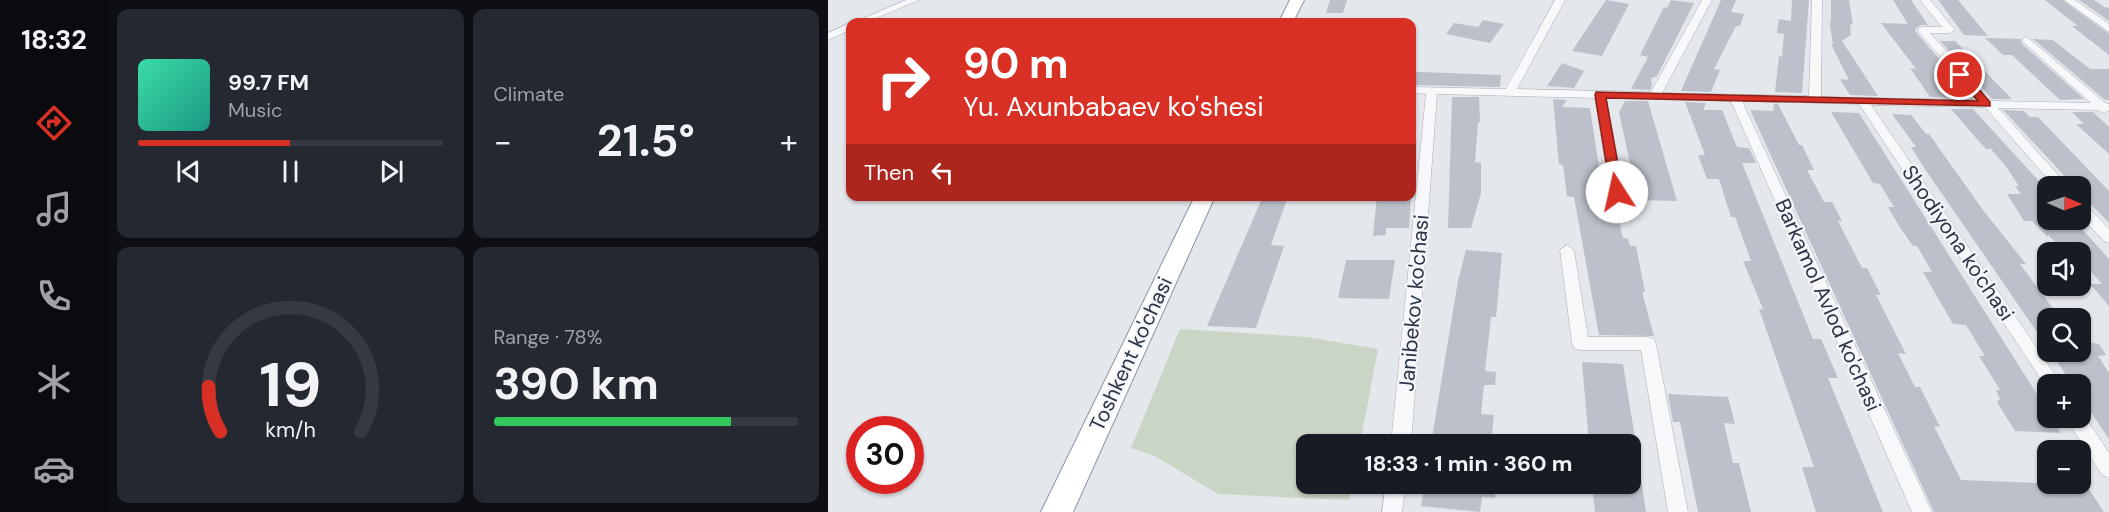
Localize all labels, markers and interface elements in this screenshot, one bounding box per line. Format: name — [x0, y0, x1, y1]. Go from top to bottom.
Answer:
text: 18:32 — [21, 22, 87, 57]
text: 90 m — [963, 36, 1069, 91]
icon: right — [864, 42, 942, 120]
pin — [1934, 49, 1985, 100]
icon: arrive — [1943, 58, 1976, 91]
text: 99.7 FM — [228, 68, 309, 97]
text: Climate — [494, 81, 564, 107]
text: Yu. Axunbabaev ko'shesi — [963, 89, 1264, 124]
text: Music — [228, 97, 283, 123]
icon: directions — [33, 102, 75, 144]
text: 21.5° — [597, 111, 695, 170]
text: − — [494, 120, 512, 163]
text: + — [780, 120, 798, 163]
icon: previous — [172, 155, 205, 188]
icon: pause — [274, 155, 307, 188]
icon: next — [375, 155, 408, 188]
icon: left — [926, 156, 959, 189]
text: Then — [864, 158, 914, 187]
position arrow — [1585, 160, 1649, 224]
street label: Shodiyona ko'chasi — [1895, 160, 2021, 326]
north arrow — [2037, 176, 2091, 230]
map controls — [2037, 176, 2091, 494]
icon: music — [33, 188, 75, 230]
street label: Barkamol Avlod ko'chasi — [1768, 194, 1888, 416]
street label: Janibekov ko'chasi — [1392, 213, 1436, 393]
button: sound — [2037, 242, 2091, 296]
street label: Toshkent ko'chasi — [1083, 272, 1179, 436]
icon: phone — [33, 275, 75, 317]
button: search — [2037, 308, 2091, 362]
text: Range · 78% — [494, 324, 602, 350]
text: 19 — [259, 344, 321, 425]
text: 390 km — [494, 354, 659, 413]
icon: climate — [33, 361, 75, 403]
button: + — [2037, 374, 2091, 428]
text: km/h — [265, 416, 316, 444]
speed limit sign: 30 — [846, 416, 924, 494]
button: − — [2037, 440, 2091, 494]
icon: car — [33, 448, 75, 490]
text: 18:33 · 1 min · 360 m — [1365, 449, 1572, 478]

